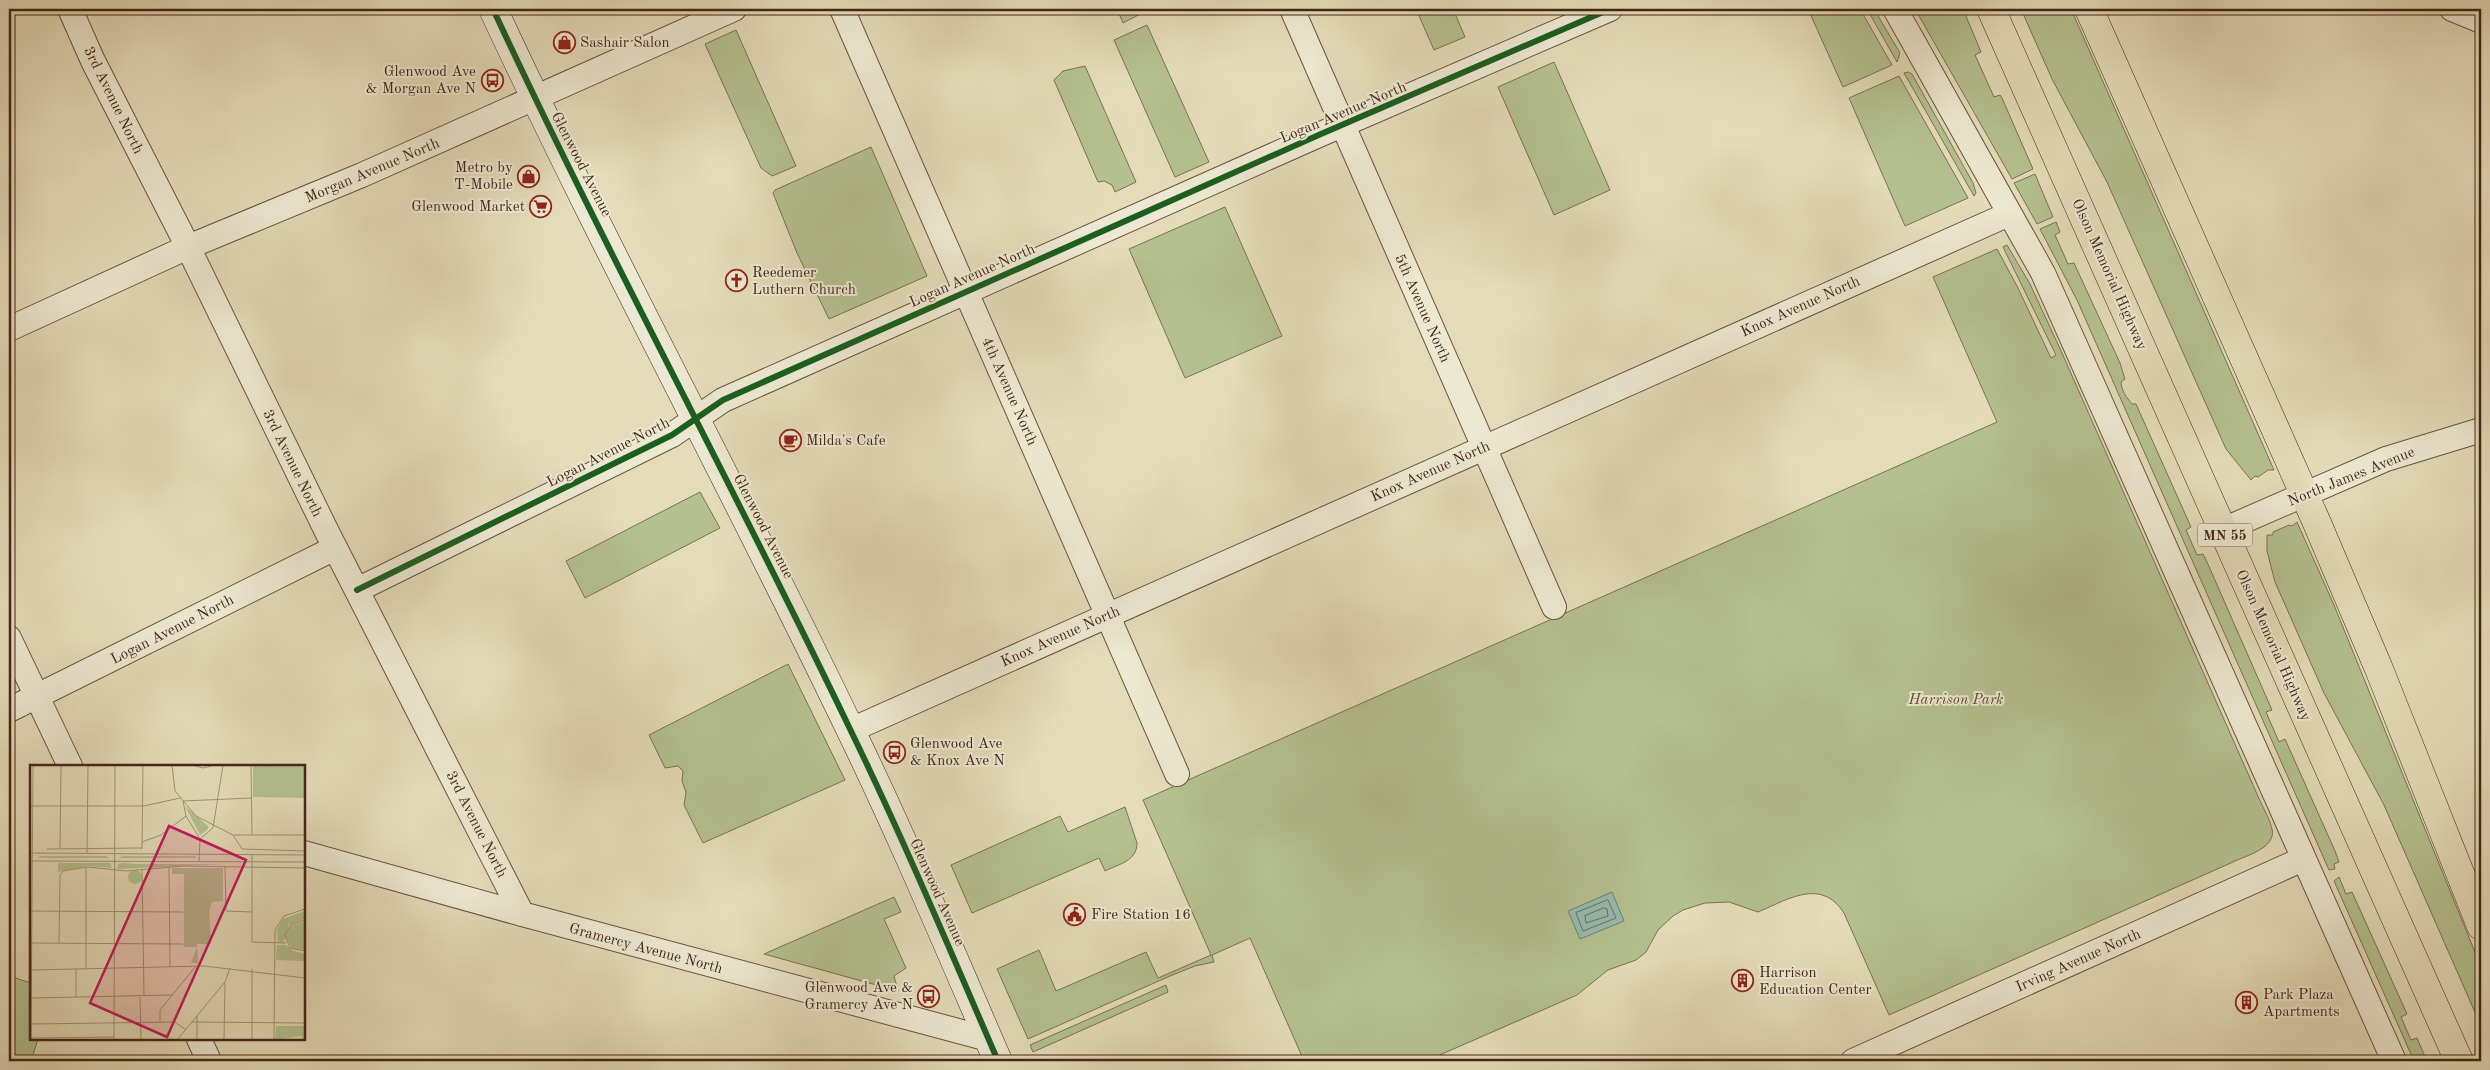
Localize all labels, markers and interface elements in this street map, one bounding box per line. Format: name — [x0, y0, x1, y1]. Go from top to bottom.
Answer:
shop icon: Sashair Salon — [552, 30, 576, 54]
place label: Sashair Salon — [580, 36, 670, 51]
street label: 3rd Avenue North — [80, 45, 145, 157]
place label: Glenwood Ave & Morgan Ave N — [366, 65, 476, 97]
bus stop icon: Glenwood Ave & Morgan Ave N — [480, 68, 504, 92]
street label: Logan Avenue North — [1278, 80, 1409, 147]
street label: Glenwood Avenue — [548, 110, 614, 220]
street label: Morgan Avenue North — [303, 136, 442, 206]
place label: Metro by T-Mobile — [454, 161, 513, 193]
shop icon: Metro by T-Mobile — [517, 164, 541, 188]
supermarket icon: Glenwood Market — [529, 194, 553, 218]
street label: Olson Memorial Highway — [2068, 197, 2149, 353]
place label: Glenwood Market — [411, 200, 525, 215]
street label: Logan Avenue North — [908, 242, 1038, 311]
street label: 5th Avenue North — [1391, 252, 1452, 365]
place label: Reedemer Luthern Church — [752, 266, 856, 298]
church icon: Reedemer Luthern Church — [724, 269, 748, 293]
street label: Knox Avenue North — [1739, 274, 1863, 340]
street label: 4th Avenue North — [978, 335, 1039, 448]
street label: 3rd Avenue North — [259, 408, 324, 520]
street label: Logan Avenue North — [545, 416, 673, 491]
cafe icon: Milda's Cafe — [778, 428, 802, 452]
place label: Milda's Cafe — [806, 434, 886, 449]
street label: Knox Avenue North — [1369, 439, 1493, 505]
street label: North James Avenue — [2286, 445, 2417, 510]
street label: Glenwood Avenue — [730, 472, 796, 582]
road number: MN 55 — [2198, 524, 2252, 546]
street label: Olson Memorial Highway — [2232, 568, 2313, 724]
street label: Logan Avenue North — [109, 593, 237, 668]
street label: Knox Avenue North — [999, 604, 1123, 670]
park label: Harrison Park — [1908, 693, 2003, 708]
place label: Glenwood Ave & Knox Ave N — [910, 737, 1005, 769]
bus stop icon: Glenwood Ave & Knox Ave N — [882, 740, 906, 764]
inset map — [30, 765, 305, 1040]
street label: 3rd Avenue North — [442, 769, 509, 880]
street label: Glenwood Avenue — [906, 837, 967, 948]
public building icon: Fire Station 16 — [1063, 902, 1087, 926]
place label: Fire Station 16 — [1091, 908, 1191, 923]
street label: Gramercy Avenue North — [567, 922, 724, 977]
street label: Irving Avenue North — [2014, 927, 2143, 996]
place label: Harrison Education Center — [1759, 966, 1872, 998]
building icon: Harrison Education Center — [1731, 969, 1755, 993]
place label: Glenwood Ave & Gramercy Ave N — [805, 981, 913, 1013]
bus stop icon: Glenwood Ave & Gramercy Ave N — [917, 984, 941, 1008]
place label: Park Plaza Apartments — [2263, 988, 2340, 1020]
building icon: Park Plaza Apartments — [2235, 991, 2259, 1015]

